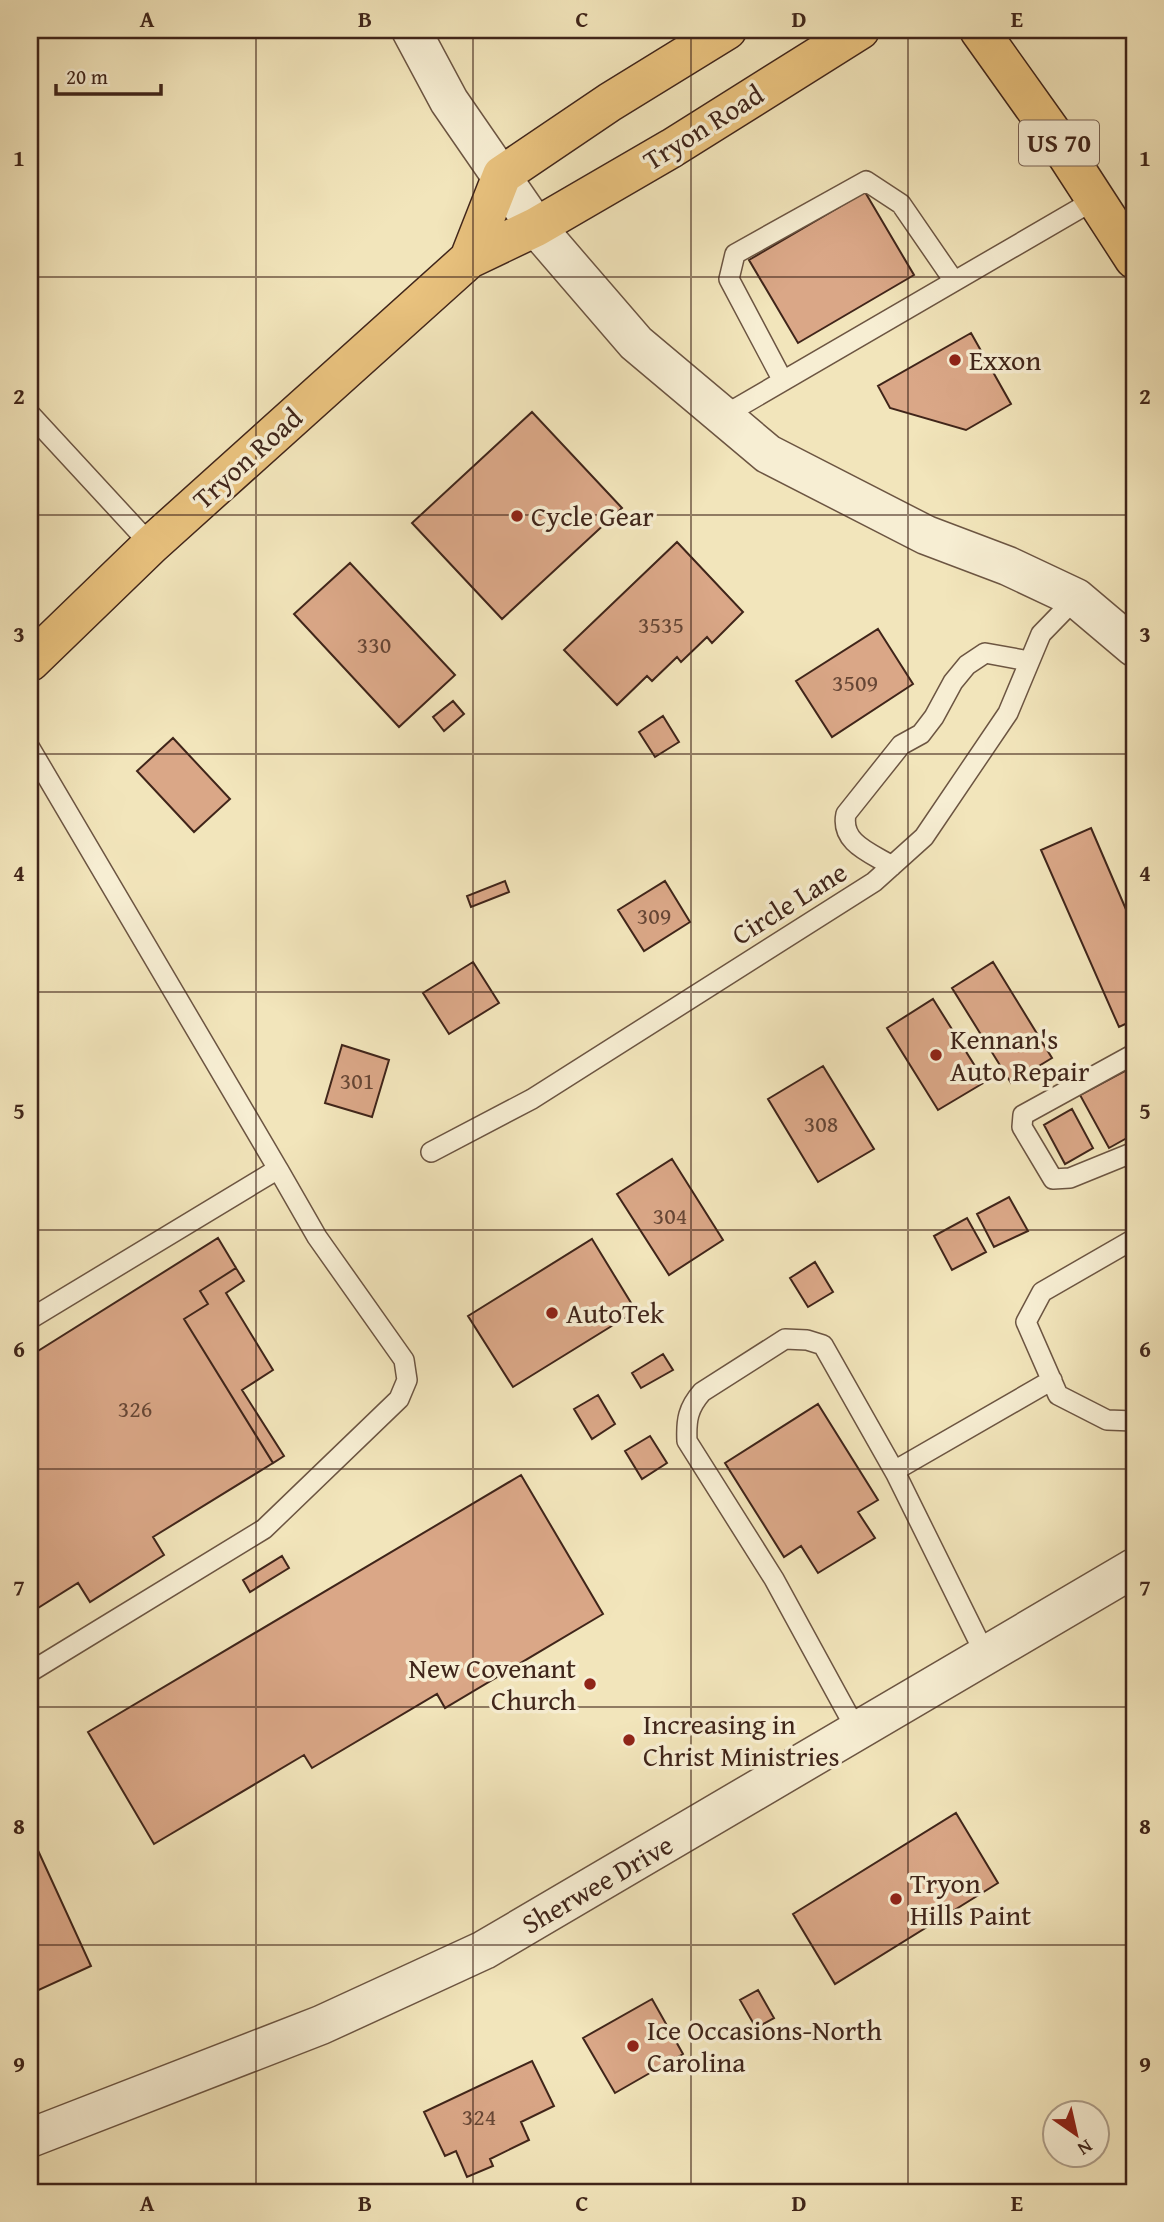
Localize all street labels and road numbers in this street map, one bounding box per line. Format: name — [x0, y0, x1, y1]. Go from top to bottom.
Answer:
street label: Tryon Road — [634, 73, 771, 180]
road number: US 70 — [1019, 120, 1099, 166]
street label: Tryon Road — [183, 397, 311, 518]
street label: Circle Lane — [723, 851, 854, 954]
street label: Sherwee Drive — [513, 1824, 680, 1943]

